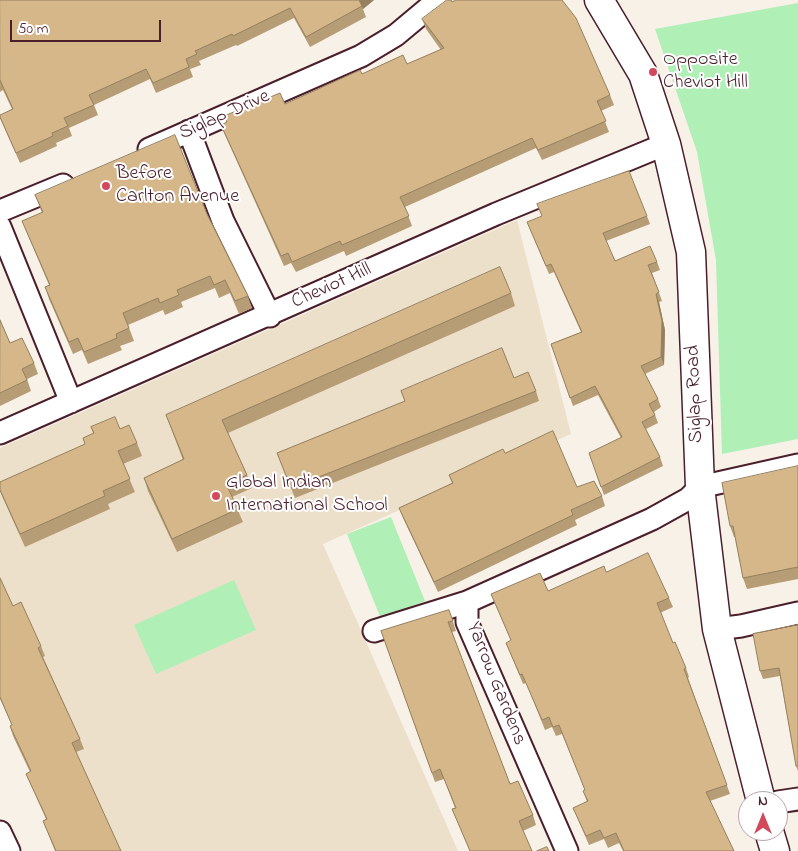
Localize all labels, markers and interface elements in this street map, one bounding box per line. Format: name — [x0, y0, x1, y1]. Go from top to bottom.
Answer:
scale bar — [12, 10, 164, 42]
text: 50 m — [18, 18, 48, 40]
place label: Opposite Cheviot Hill — [663, 49, 748, 96]
marker: Opposite Cheviot Hill — [647, 66, 659, 78]
street label: Siglap Drive — [176, 85, 274, 147]
place label: Before Carlton Avenue — [116, 163, 239, 210]
marker: Before Carlton Avenue — [100, 180, 112, 192]
street label: Cheviot Hill — [288, 259, 376, 315]
street label: Siglap Road — [682, 345, 710, 443]
place label: Global Indian International School — [226, 472, 388, 519]
marker: Global Indian International School — [210, 490, 222, 502]
street label: Yarrow Gardens — [459, 619, 531, 749]
north arrow — [738, 791, 788, 841]
text: N — [758, 791, 768, 812]

